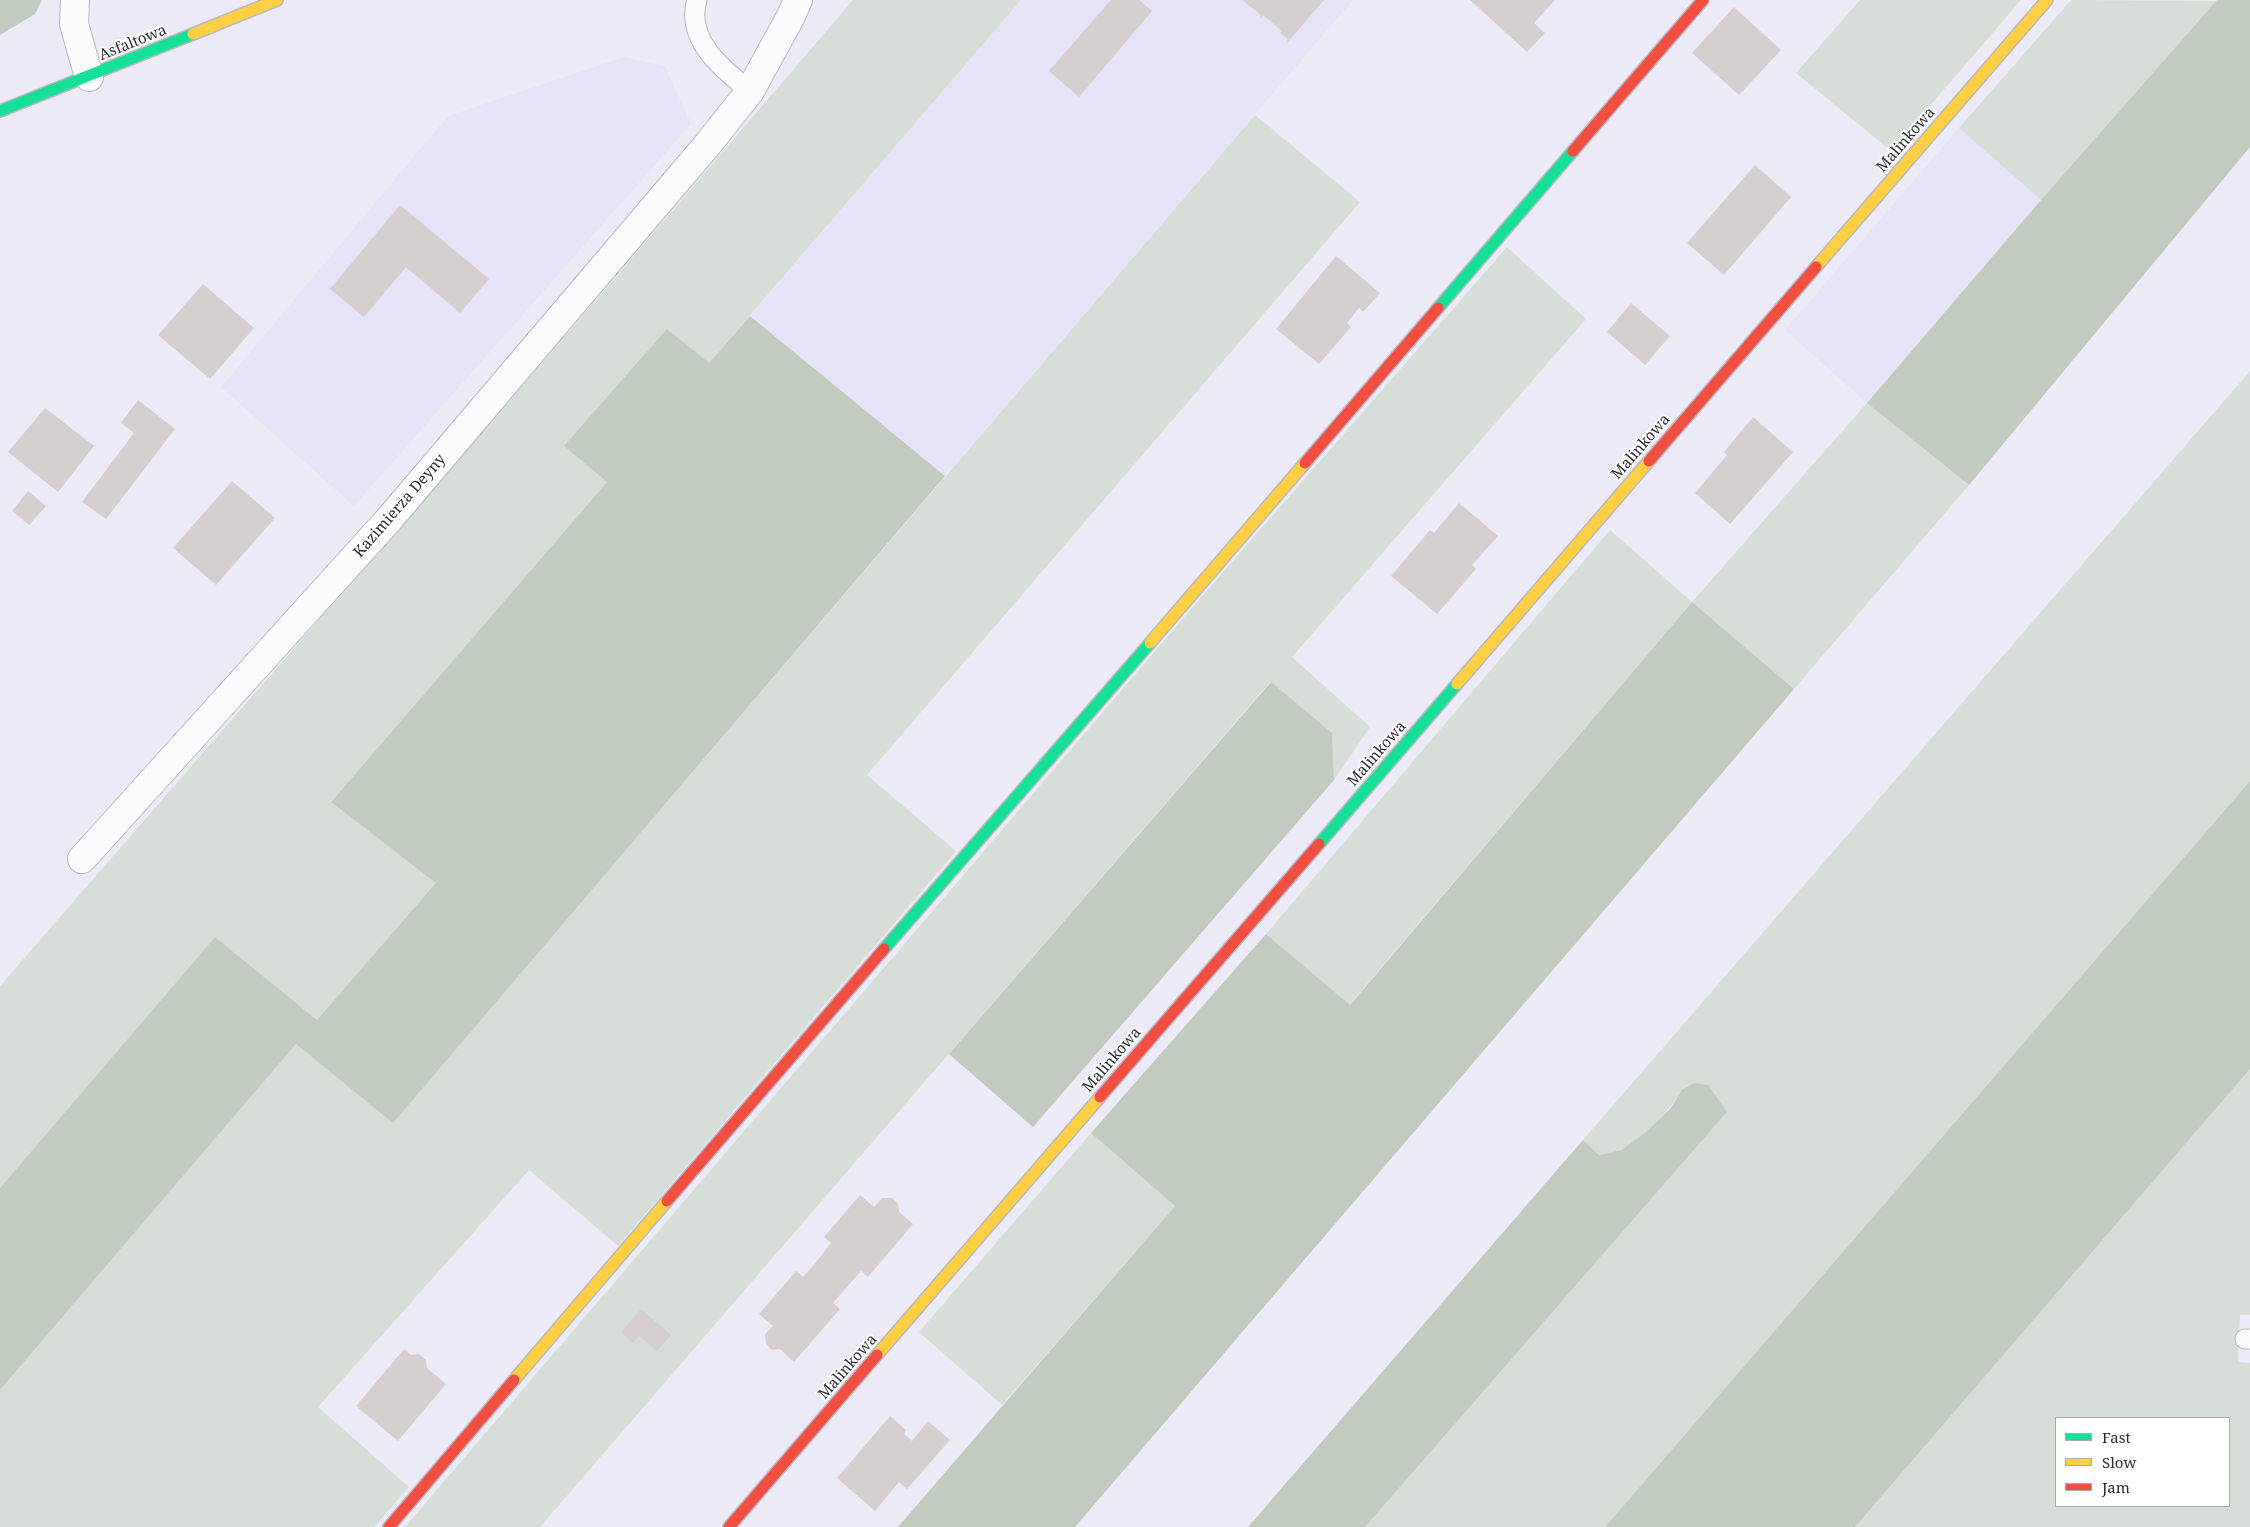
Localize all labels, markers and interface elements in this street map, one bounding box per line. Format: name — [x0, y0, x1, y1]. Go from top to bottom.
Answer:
street label: Asfaltowa — [97, 21, 169, 65]
street label: Malinkowa — [1873, 104, 1939, 176]
street label: Malinkowa — [1608, 411, 1674, 483]
street label: Kazimierza Deyny — [350, 451, 450, 561]
street label: Malinkowa — [1344, 718, 1410, 790]
street label: Malinkowa — [1079, 1024, 1145, 1096]
street label: Malinkowa — [815, 1331, 881, 1403]
legend — [2055, 1417, 2230, 1507]
text: Fast — [2102, 1427, 2131, 1447]
text: Slow — [2102, 1452, 2136, 1472]
text: Jam — [2102, 1477, 2130, 1497]

